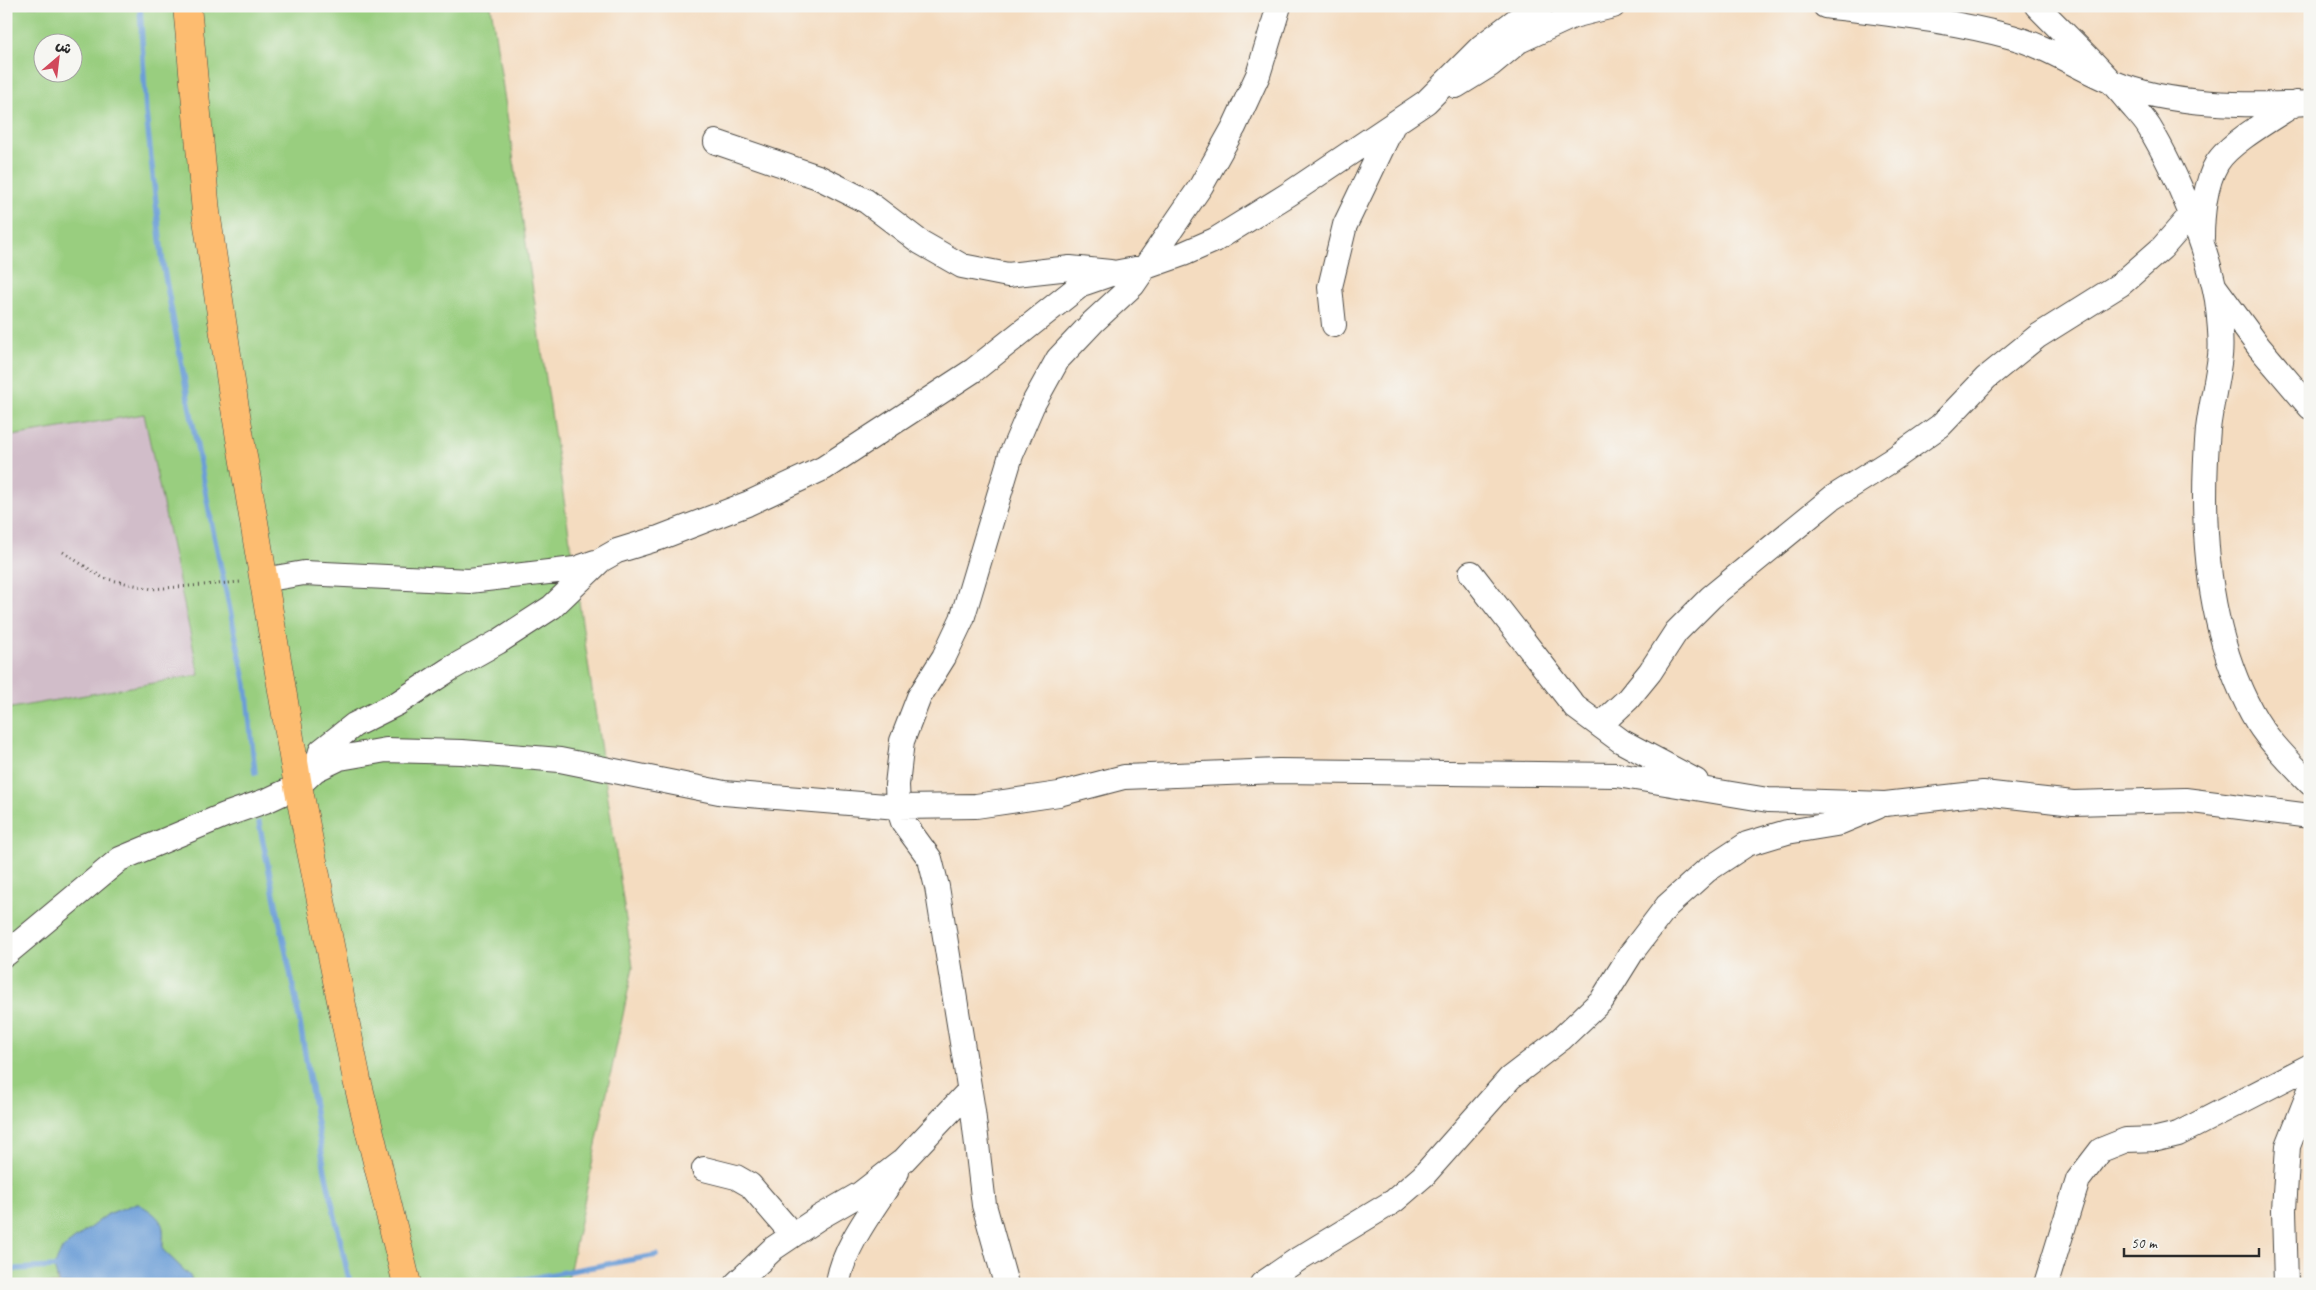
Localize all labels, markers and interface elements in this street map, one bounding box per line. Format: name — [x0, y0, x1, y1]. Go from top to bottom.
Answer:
north arrow — [32, 32, 82, 82]
text: ش — [53, 36, 75, 58]
scale bar — [2124, 1225, 2258, 1257]
text: 50 m — [2131, 1234, 2158, 1253]

